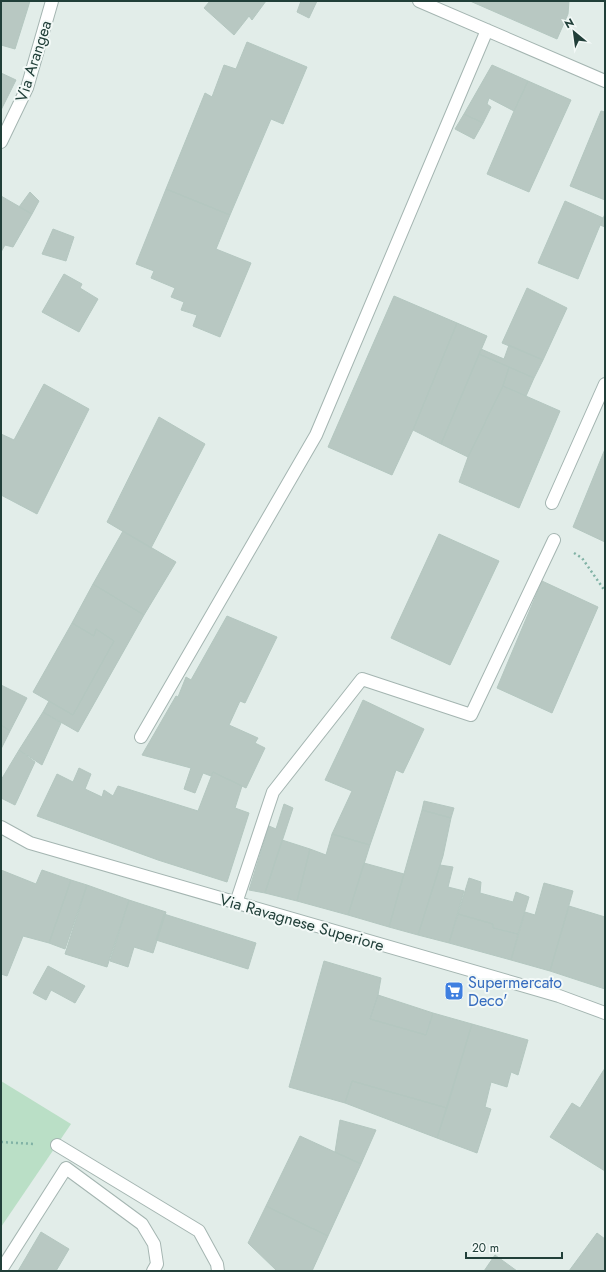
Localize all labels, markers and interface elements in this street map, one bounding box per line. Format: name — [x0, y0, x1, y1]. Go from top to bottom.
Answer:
north arrow — [554, 12, 594, 52]
text: N — [561, 14, 577, 32]
street label: Via Arangea — [9, 17, 57, 105]
street label: Via Ravagnese Superiore — [217, 888, 387, 957]
place label: Supermercato Deco' — [468, 971, 562, 1012]
supermarket icon: Supermercato Deco' — [443, 980, 465, 1002]
scale bar — [466, 1234, 562, 1260]
text: 20 m — [472, 1239, 499, 1257]

